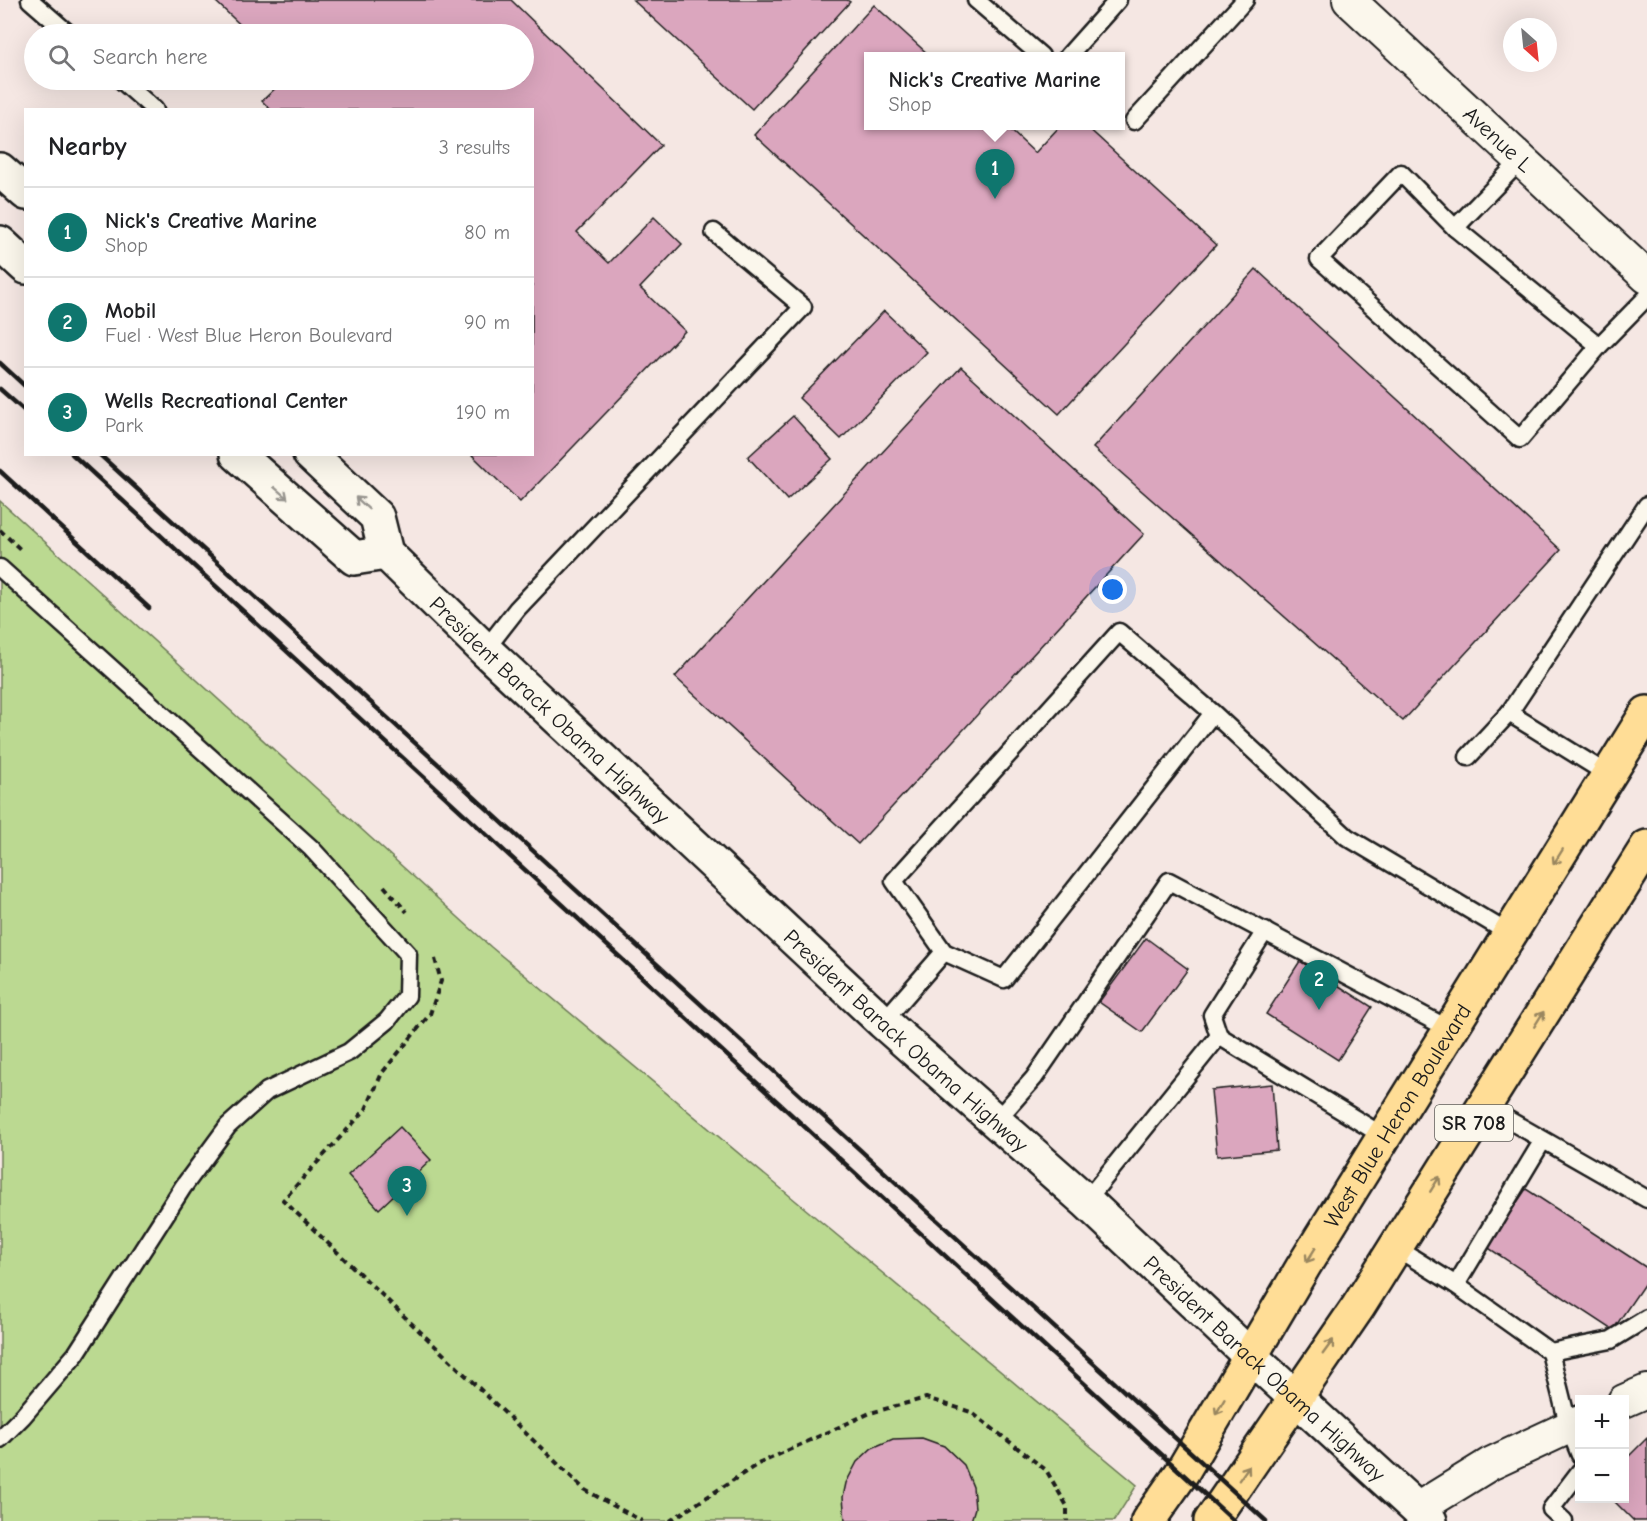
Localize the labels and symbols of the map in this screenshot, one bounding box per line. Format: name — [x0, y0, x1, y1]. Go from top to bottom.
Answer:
north arrow — [1503, 18, 1557, 72]
street label: Avenue L — [1458, 101, 1538, 178]
pin: 1 — [976, 150, 1014, 199]
one-way arrow — [273, 486, 288, 500]
one-way arrow — [355, 496, 370, 510]
your location — [1098, 575, 1127, 604]
street label: President Barack Obama Highway — [424, 591, 675, 830]
one-way arrow — [1551, 849, 1564, 866]
street label: President Barack Obama Highway — [778, 924, 1033, 1158]
pin: 2 — [1300, 960, 1338, 1010]
street label: West Blue Heron Boulevard — [1319, 999, 1477, 1233]
one-way arrow — [1533, 1011, 1545, 1028]
road number: SR 708 — [1435, 1105, 1513, 1141]
pin: 3 — [388, 1166, 426, 1216]
one-way arrow — [1429, 1176, 1441, 1193]
one-way arrow — [1304, 1246, 1316, 1263]
street label: President Barack Obama Highway — [1138, 1251, 1390, 1488]
one-way arrow — [1322, 1340, 1335, 1356]
one-way arrow — [1214, 1398, 1226, 1415]
one-way arrow — [1238, 1465, 1250, 1482]

